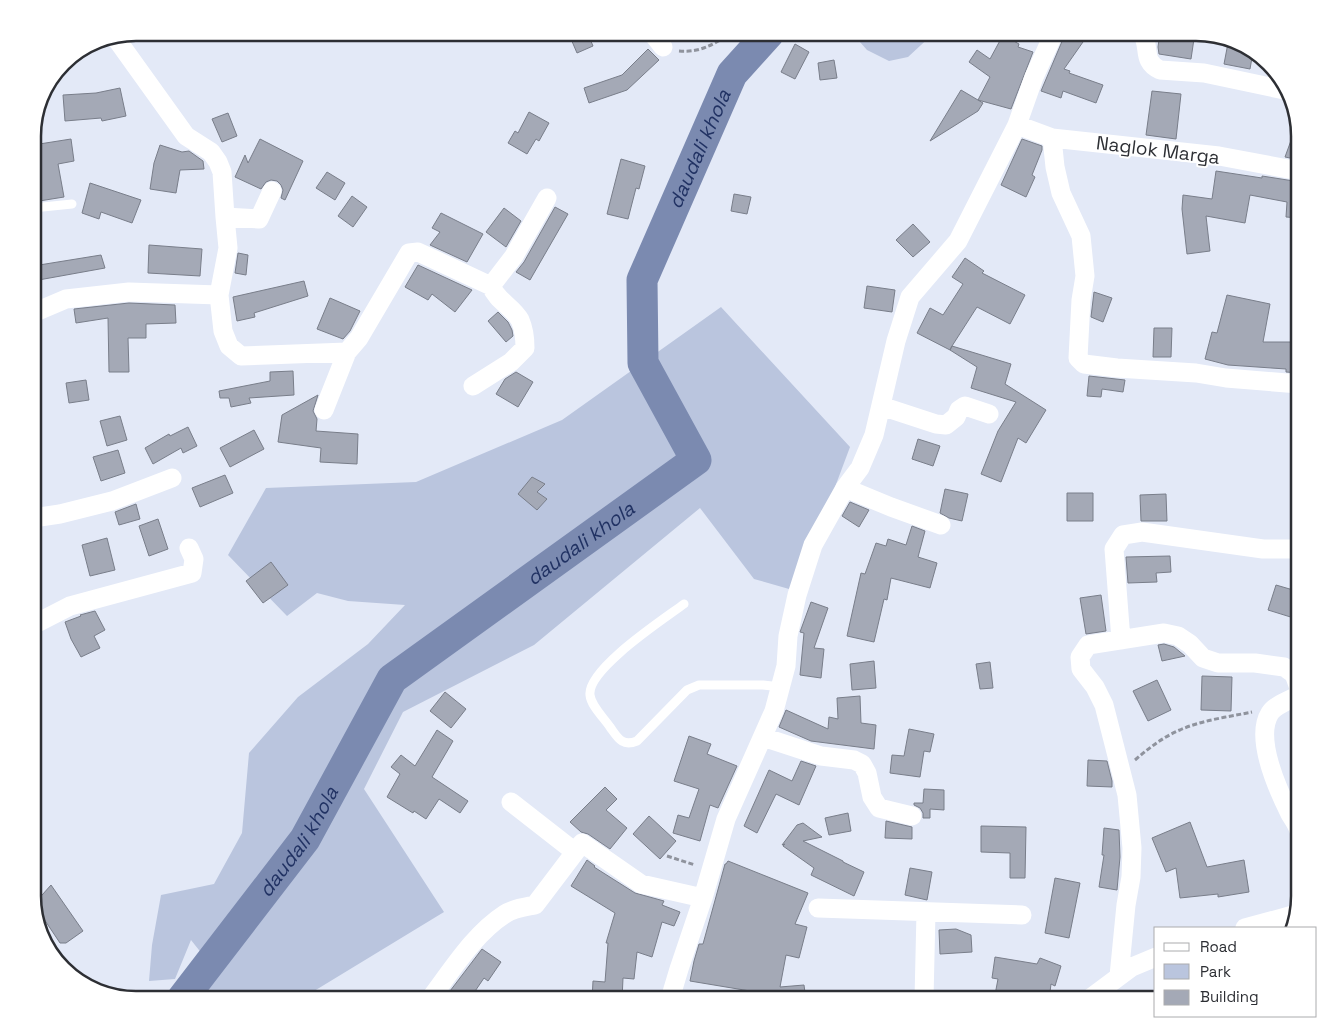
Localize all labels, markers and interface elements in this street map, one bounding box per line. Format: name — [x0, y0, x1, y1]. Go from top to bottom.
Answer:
water label: daudali khola — [662, 85, 737, 213]
street label: Naglok Marga — [1095, 130, 1221, 170]
water label: daudali khola — [521, 495, 640, 591]
water label: daudali khola — [252, 781, 344, 902]
legend — [1154, 927, 1317, 1017]
text: Road — [1200, 937, 1237, 956]
text: Park — [1200, 962, 1231, 981]
text: Building — [1200, 987, 1259, 1006]

